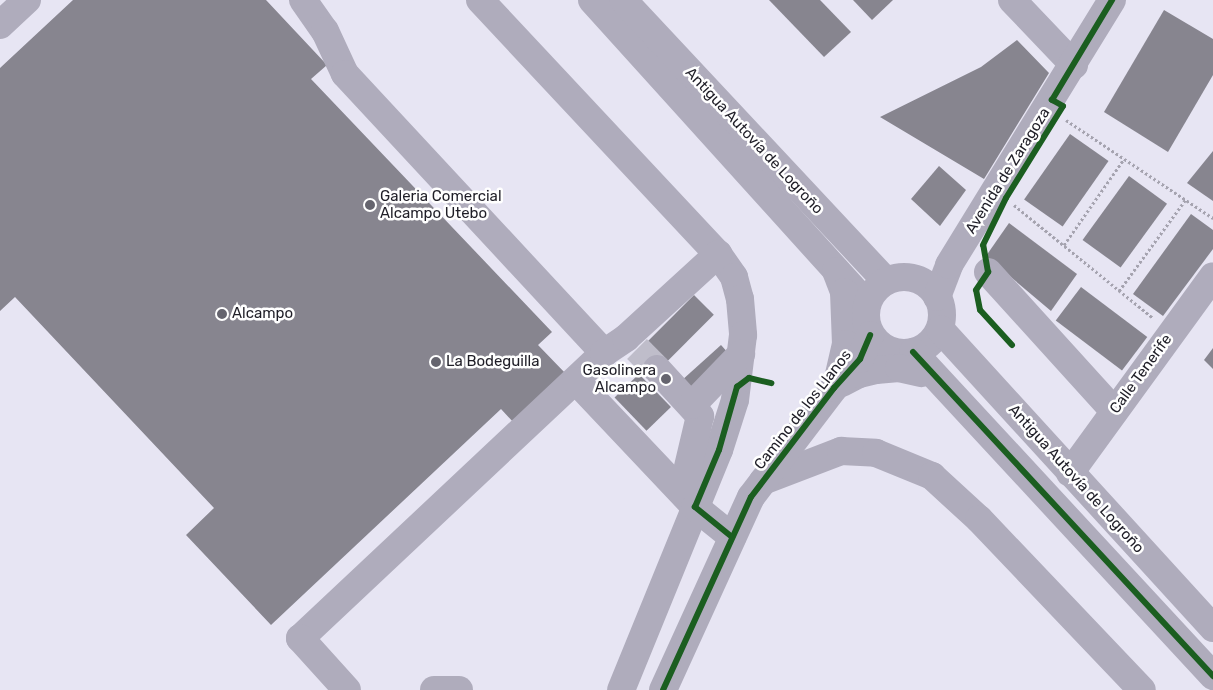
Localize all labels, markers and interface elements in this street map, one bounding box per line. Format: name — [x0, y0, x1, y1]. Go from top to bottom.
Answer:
street label: Antigua Autovía de Logroño — [681, 64, 827, 218]
street label: Avenida de Zaragoza — [962, 105, 1054, 237]
place label: Galeria Comercial Alcampo Utebo — [380, 187, 502, 222]
marker: Galeria Comercial Alcampo Utebo — [364, 199, 376, 211]
place label: Alcampo — [232, 305, 293, 323]
marker: Alcampo — [216, 308, 228, 320]
street label: Calle Tenerife — [1106, 331, 1176, 417]
street label: Camino de los Llanos — [751, 347, 855, 473]
place label: La Bodeguilla — [446, 353, 540, 371]
marker: La Bodeguilla — [430, 356, 442, 368]
place label: Gasolinera Alcampo — [583, 361, 656, 396]
marker: Gasolinera Alcampo — [660, 373, 672, 385]
street label: Antigua Autovía de Logroño — [1004, 401, 1148, 557]

